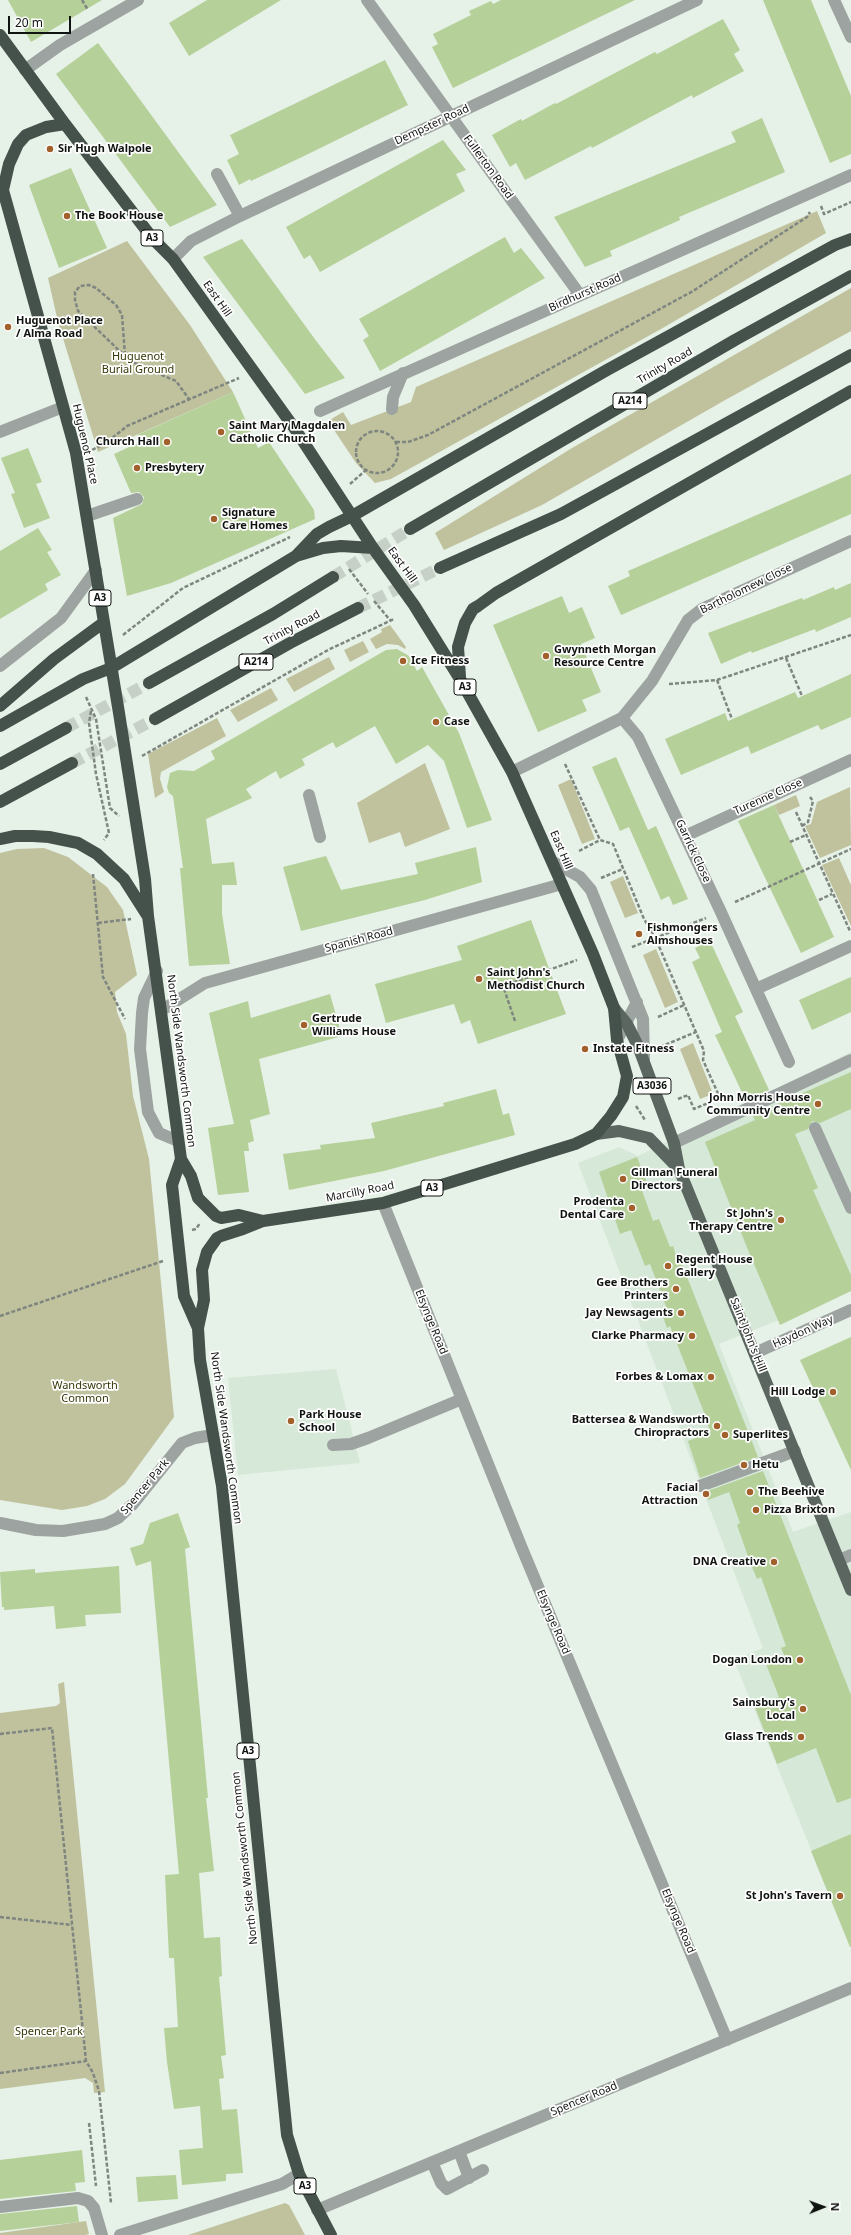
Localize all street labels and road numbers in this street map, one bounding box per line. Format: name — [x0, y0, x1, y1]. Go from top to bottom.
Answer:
street label: Dempster Road — [393, 102, 471, 148]
street label: Fullerton Road — [460, 133, 516, 201]
road number: A3 — [141, 230, 163, 246]
street label: Birdhurst Road — [547, 271, 623, 315]
street label: East Hill — [200, 278, 234, 320]
street label: Trinity Road — [635, 345, 695, 387]
road number: A214 — [613, 393, 647, 409]
street label: Huguenot Place — [69, 402, 101, 486]
street label: East Hill — [385, 545, 419, 585]
street label: Bartholomew Close — [698, 561, 794, 617]
road number: A3 — [89, 590, 111, 606]
street label: Trinity Road — [262, 608, 322, 648]
road number: A214 — [239, 654, 273, 670]
road number: A3 — [454, 679, 476, 695]
street label: Turenne Close — [732, 776, 804, 818]
street label: Garrick Close — [673, 817, 713, 885]
street label: East Hill — [547, 829, 575, 871]
street label: Spanish Road — [323, 925, 395, 955]
street label: North Side Wandsworth Common — [164, 974, 198, 1148]
road number: A3036 — [633, 1078, 671, 1094]
street label: Marcilly Road — [325, 1179, 395, 1205]
road number: A3 — [421, 1180, 443, 1196]
street label: Elsynge Road — [412, 1288, 450, 1356]
street label: Saint John's Hill — [727, 1296, 769, 1374]
street label: Haydon Way — [771, 1313, 835, 1351]
street label: North Side Wandsworth Common — [207, 1351, 245, 1525]
street label: Spencer Park — [118, 1457, 172, 1517]
street label: Elsynge Road — [533, 1588, 573, 1656]
road number: A3 — [237, 1743, 259, 1759]
street label: North Side Wandsworth Common — [229, 1771, 261, 1945]
street label: Elsynge Road — [658, 1887, 698, 1955]
street label: Spencer Road — [549, 2079, 619, 2119]
road number: A3 — [294, 2178, 316, 2194]

